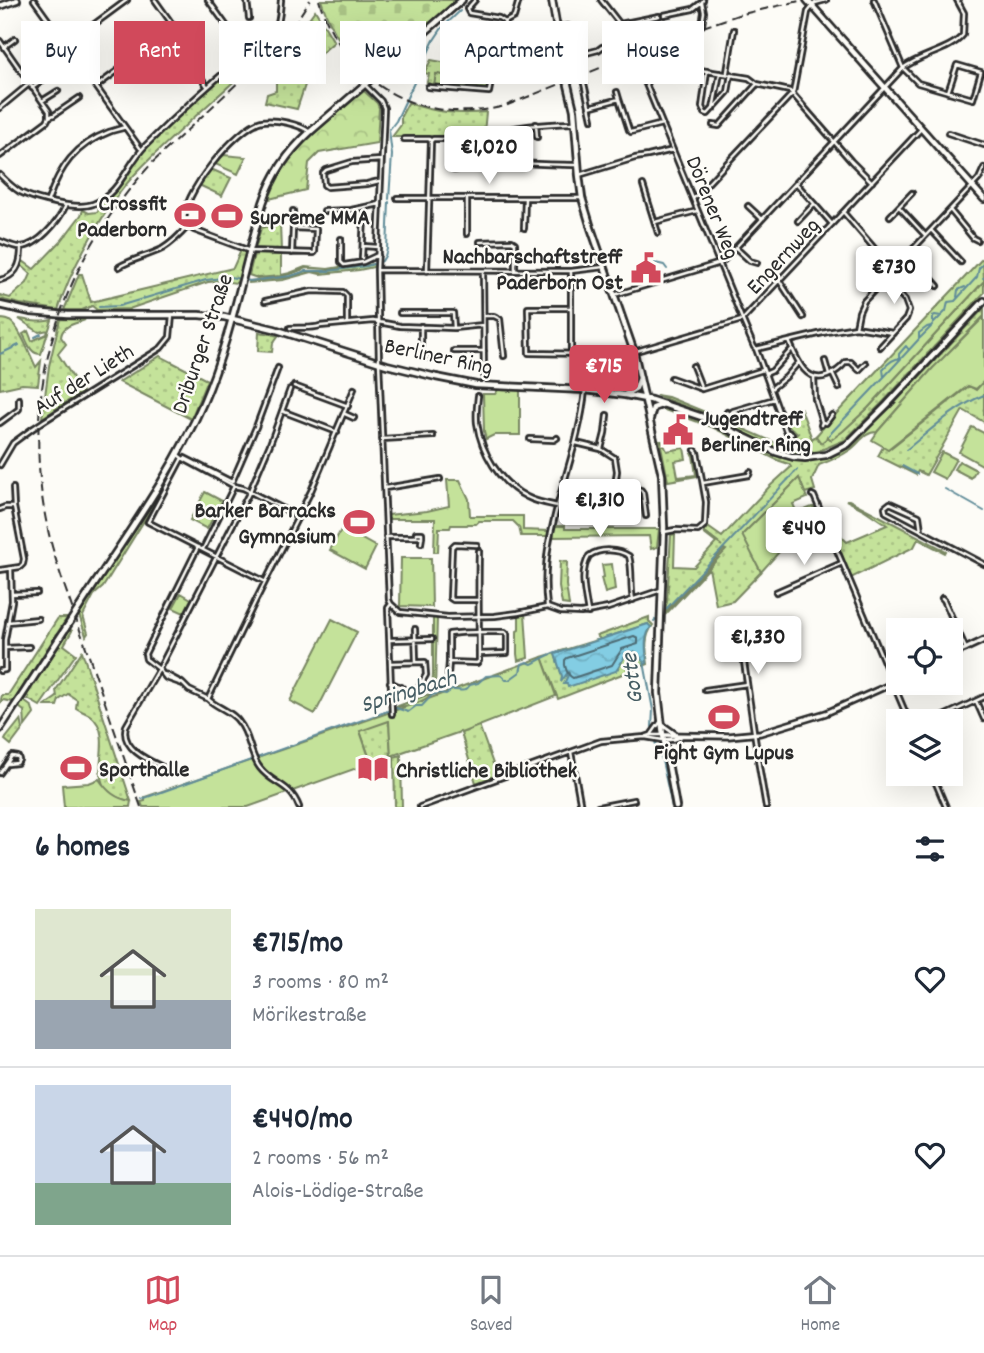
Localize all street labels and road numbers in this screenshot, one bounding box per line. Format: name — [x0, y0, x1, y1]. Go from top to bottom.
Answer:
street label: Dörener Weg — [675, 152, 746, 265]
street label: Engernweg — [740, 211, 829, 304]
street label: Driburger Straße — [165, 270, 244, 419]
street label: Berliner Ring — [381, 331, 495, 386]
street label: Auf der Lieth — [28, 337, 142, 425]

